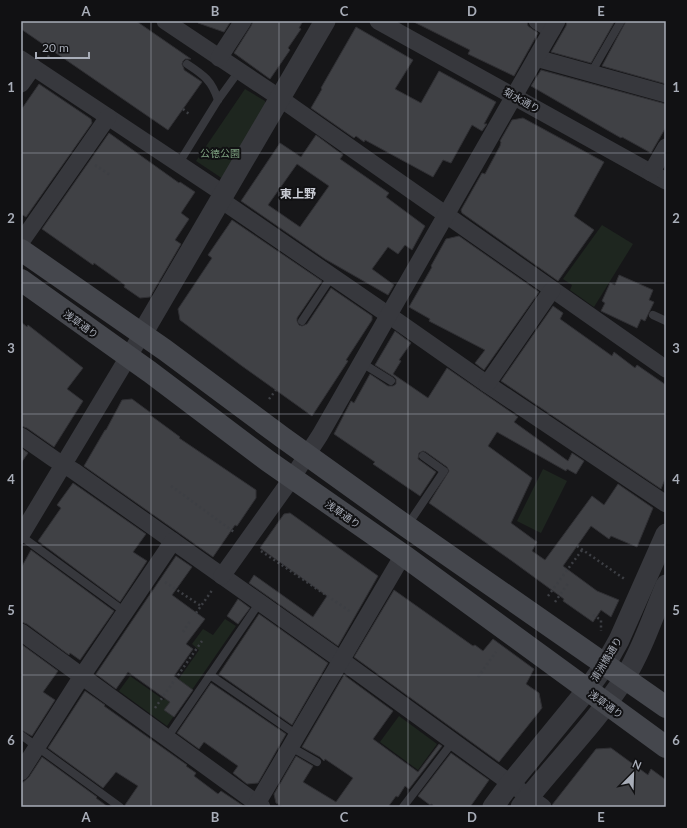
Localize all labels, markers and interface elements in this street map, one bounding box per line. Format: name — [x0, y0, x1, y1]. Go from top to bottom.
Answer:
text: A — [80, 3, 91, 19]
text: B — [211, 3, 220, 19]
text: C — [340, 3, 349, 19]
text: D — [467, 3, 477, 19]
text: E — [597, 3, 605, 19]
scale bar — [36, 34, 89, 60]
text: 20 m — [42, 40, 69, 55]
text: 1 — [7, 79, 15, 95]
text: 1 — [672, 79, 680, 95]
street label: 菊水通り — [502, 85, 542, 115]
park label: 公徳公園 — [200, 147, 240, 159]
district label: 東上野 — [280, 186, 316, 201]
text: 2 — [7, 210, 15, 226]
text: 2 — [672, 210, 680, 226]
street label: 浅草通り — [61, 307, 101, 341]
text: 3 — [7, 340, 15, 356]
text: 3 — [672, 340, 680, 356]
text: 4 — [7, 471, 15, 487]
text: 4 — [672, 471, 680, 487]
street label: 浅草通り — [323, 498, 363, 530]
text: 5 — [7, 602, 15, 618]
text: 5 — [672, 602, 680, 618]
street label: 清洲橋通り — [588, 634, 624, 684]
street label: 浅草通り — [586, 687, 626, 721]
text: 6 — [7, 732, 15, 748]
text: 6 — [672, 732, 680, 748]
north arrow — [613, 754, 653, 794]
text: N — [631, 757, 644, 772]
text: A — [80, 809, 91, 825]
text: B — [211, 809, 220, 825]
text: C — [340, 809, 349, 825]
text: D — [467, 809, 477, 825]
text: E — [597, 809, 605, 825]

